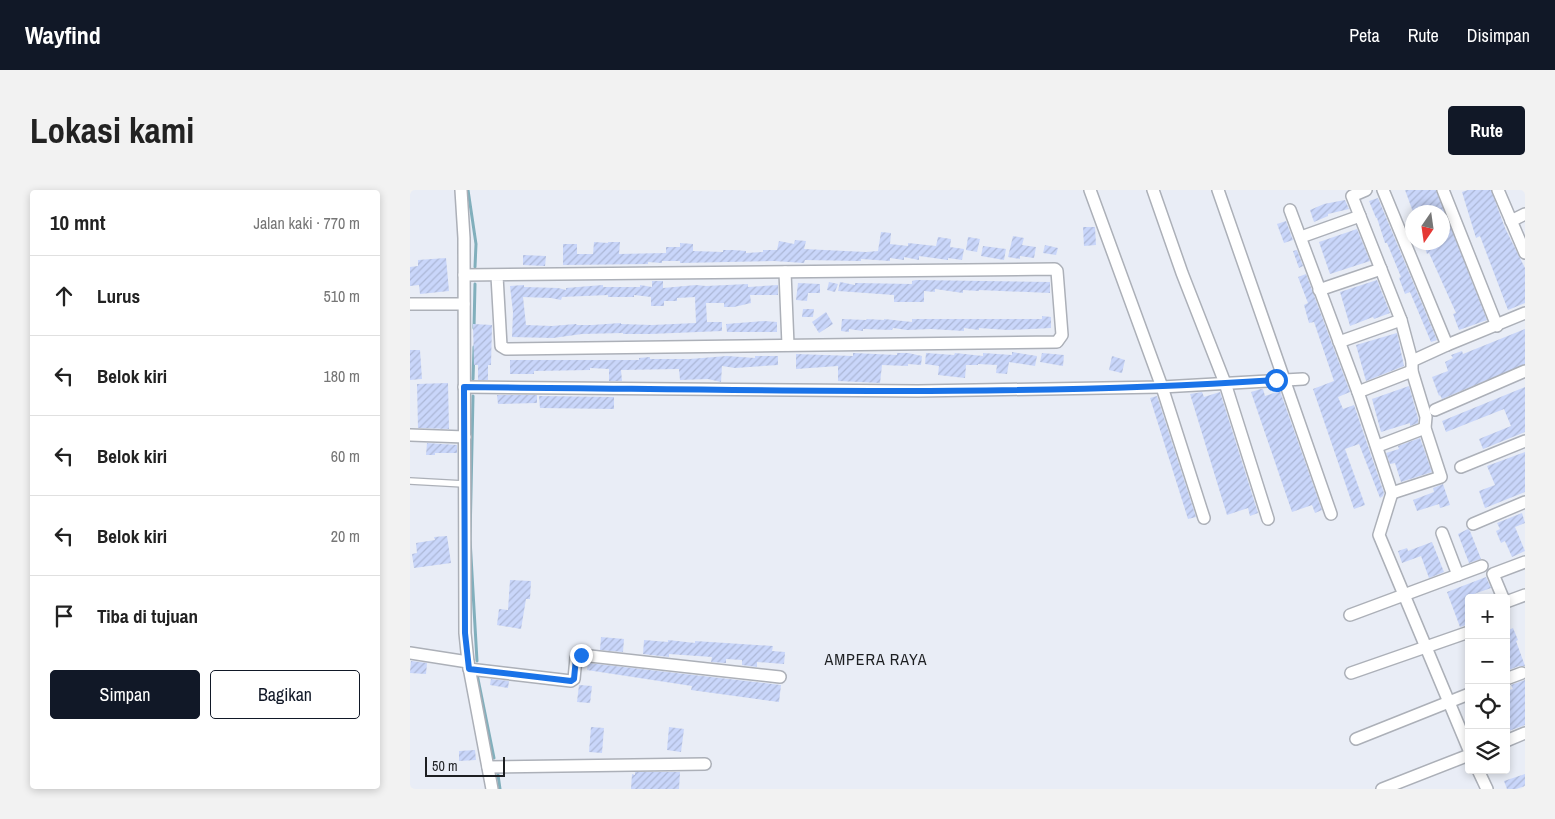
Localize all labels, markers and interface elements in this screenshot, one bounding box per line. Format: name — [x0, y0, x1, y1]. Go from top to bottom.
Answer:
text: Wayfind — [25, 19, 101, 51]
text: Peta — [1349, 23, 1380, 48]
text: Rute — [1408, 23, 1439, 48]
text: Disimpan — [1467, 23, 1530, 48]
button: Rute — [1448, 106, 1525, 155]
text: Lokasi kami — [30, 107, 194, 154]
north arrow — [1405, 205, 1450, 250]
text: 10 mnt — [50, 208, 106, 237]
text: Jalan kaki · 770 m — [254, 212, 360, 234]
icon: ahead — [50, 282, 78, 310]
text: Lurus — [97, 283, 140, 309]
text: 510 m — [324, 285, 360, 307]
icon: left — [50, 362, 78, 390]
text: Belok kiri — [97, 363, 167, 389]
text: 180 m — [324, 365, 360, 387]
route start — [1265, 369, 1288, 392]
icon: left — [50, 442, 78, 470]
text: Belok kiri — [97, 443, 167, 469]
text: 60 m — [331, 445, 360, 467]
icon: left — [50, 522, 78, 550]
text: Belok kiri — [97, 523, 167, 549]
text: 20 m — [331, 525, 360, 547]
map controls — [1465, 594, 1510, 774]
button: + — [1465, 594, 1510, 639]
icon: arrive — [50, 602, 78, 630]
text: Tiba di tujuan — [97, 603, 198, 629]
button: − — [1465, 639, 1510, 684]
route end — [570, 644, 593, 667]
district label: AMPERA RAYA — [823, 648, 928, 670]
button: Simpan — [50, 670, 200, 719]
button: Bagikan — [210, 670, 360, 719]
button: locate — [1465, 684, 1510, 729]
button: layers — [1465, 729, 1510, 774]
scale bar — [425, 754, 505, 777]
text: 50 m — [432, 757, 458, 775]

